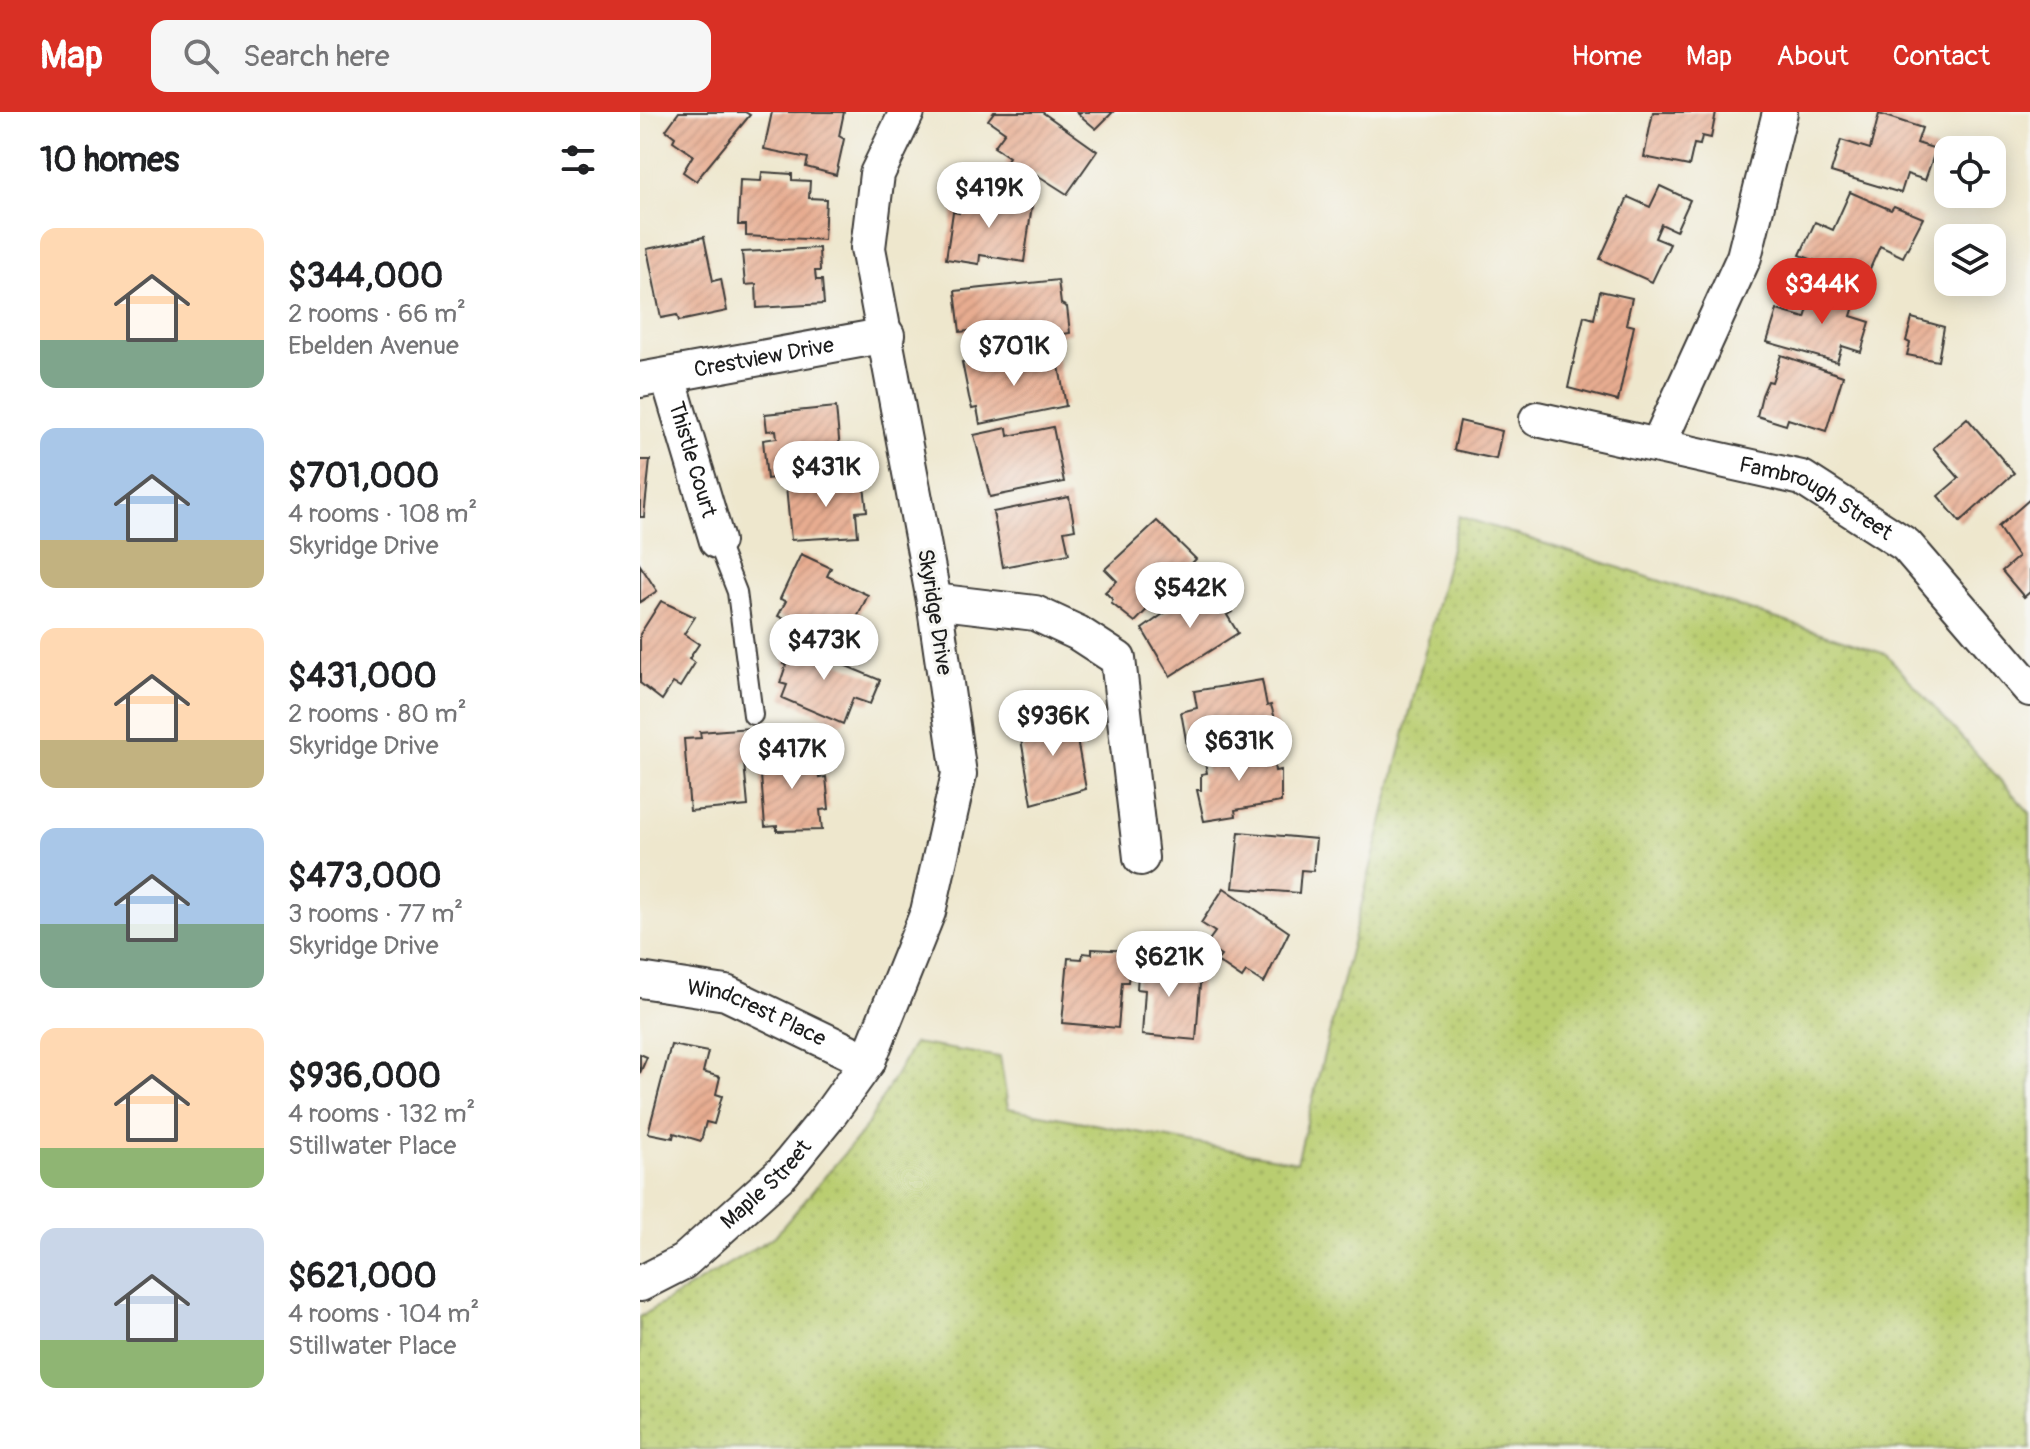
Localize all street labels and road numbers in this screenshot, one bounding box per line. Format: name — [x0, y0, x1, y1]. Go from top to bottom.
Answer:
street label: Crestview Drive — [692, 331, 836, 384]
street label: Thistle Court — [662, 398, 723, 521]
street label: Fambrough Street — [1737, 450, 1898, 547]
street label: Skyridge Drive — [911, 547, 959, 677]
street label: Windcrest Place — [685, 973, 831, 1053]
street label: Maple Street — [715, 1134, 818, 1236]

